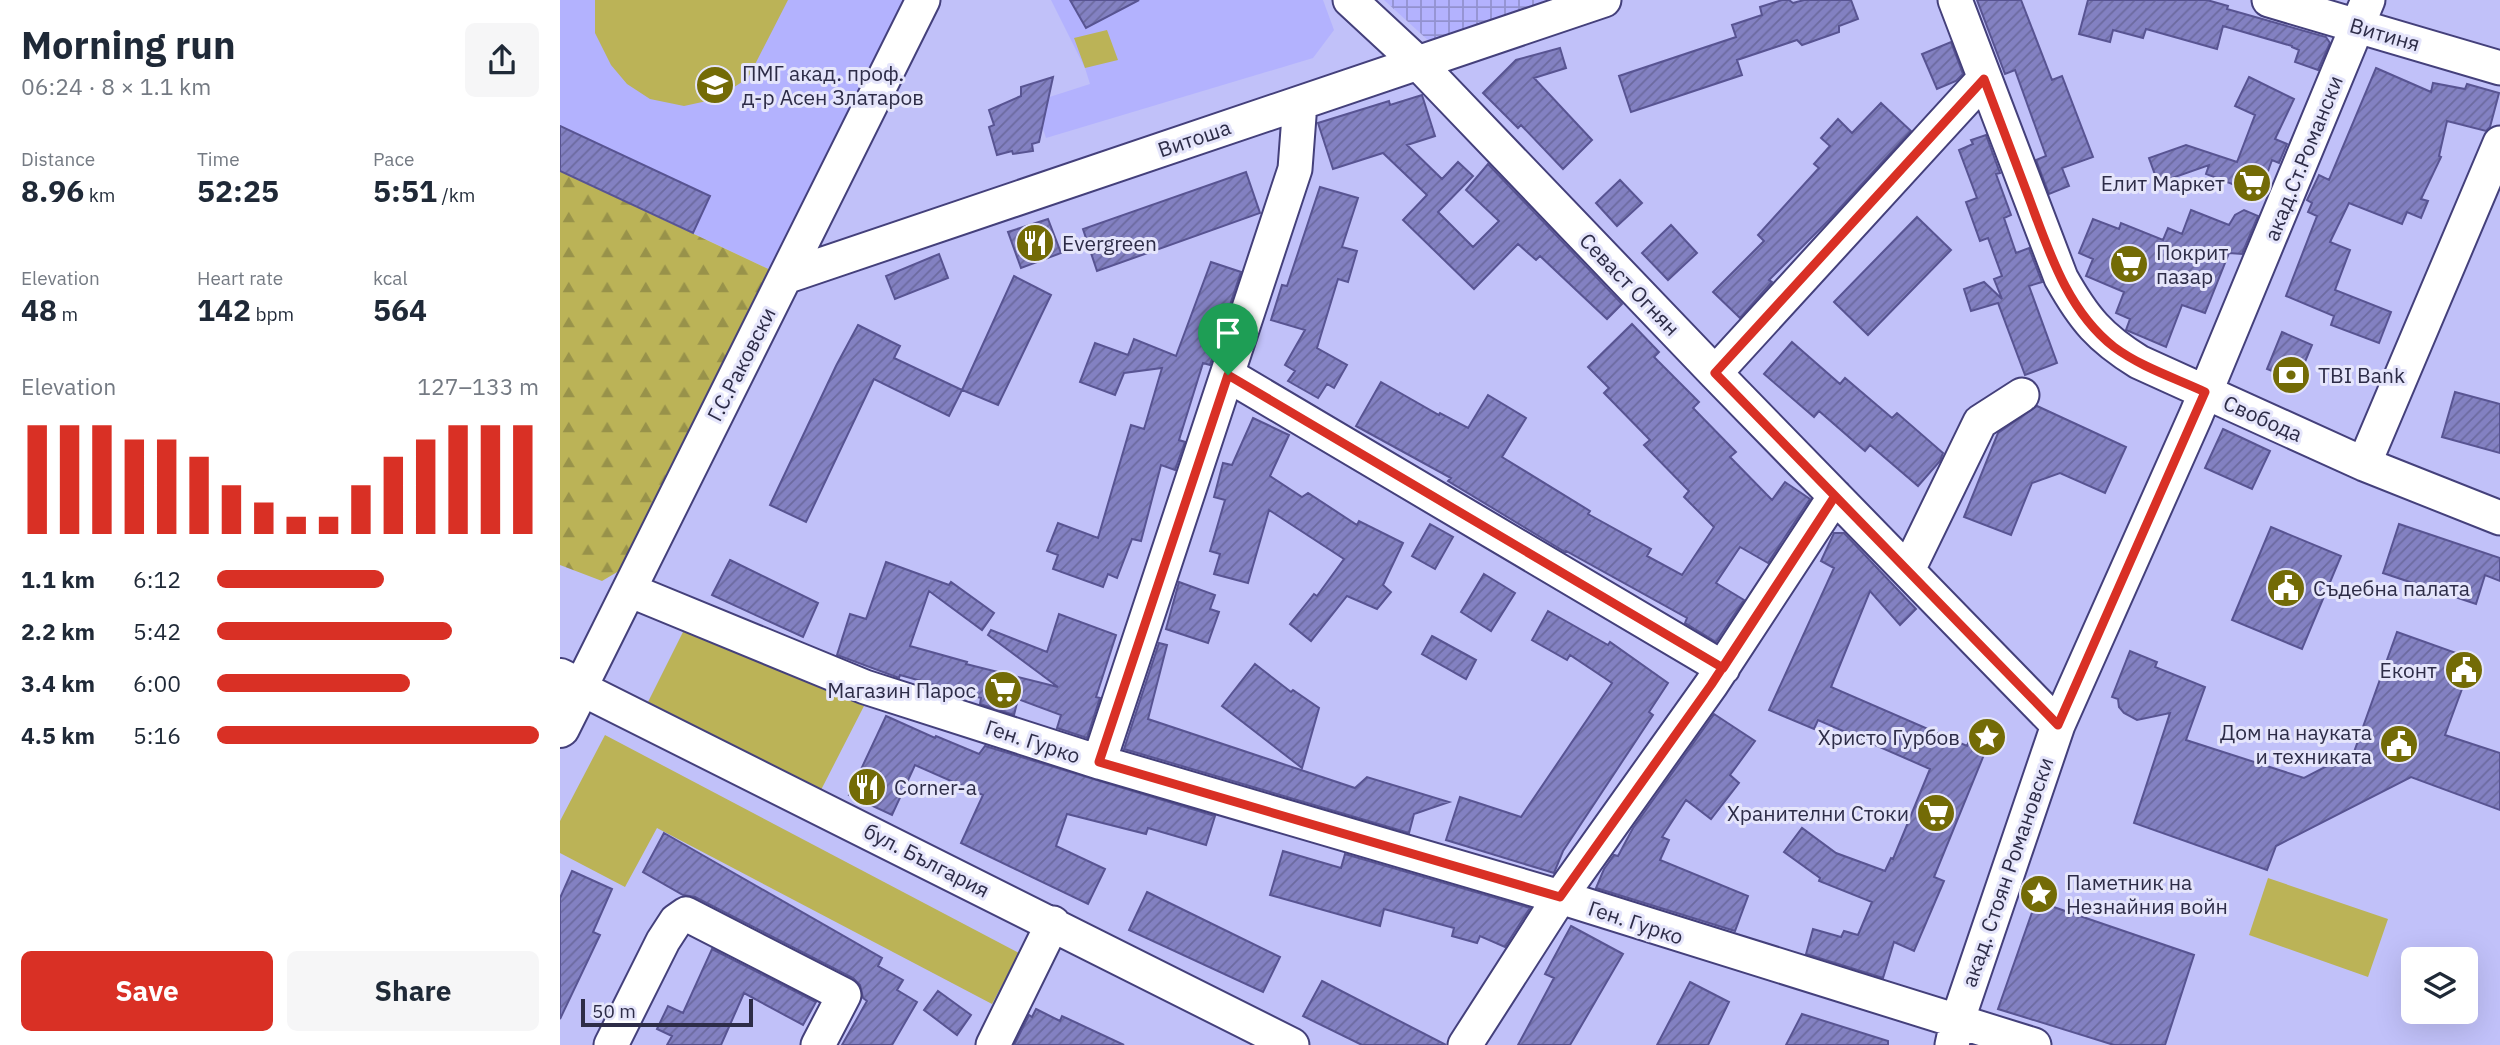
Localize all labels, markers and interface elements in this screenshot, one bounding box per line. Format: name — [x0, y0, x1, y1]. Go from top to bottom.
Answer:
street label: Витиня — [2347, 11, 2423, 57]
text: Morning run — [21, 20, 236, 69]
button: share — [465, 23, 539, 97]
place label: ПМГ акад. проф. д-р Асен Златаров — [742, 59, 924, 111]
school or university icon: ПМГ акад. проф. д-р Асен Златаров — [694, 64, 736, 106]
text: 06:24 · 8 × 1.1 km — [21, 71, 211, 101]
street label: акад.Ст.Романски — [2257, 71, 2349, 245]
street label: Витоша — [1154, 112, 1234, 164]
text: Distance — [21, 147, 95, 171]
text: Time — [197, 147, 240, 171]
text: Pace — [373, 147, 414, 171]
supermarket icon: Елит Маркет — [2231, 162, 2273, 204]
place label: Елит Маркет — [2101, 169, 2225, 197]
text: 8.96 — [21, 171, 84, 210]
text: 52:25 — [197, 171, 279, 210]
text: 5:51 — [373, 171, 437, 210]
text: km — [84, 183, 115, 207]
text: /km — [437, 183, 475, 207]
restaurant icon: Evergreen — [1014, 222, 1056, 264]
street label: Севаст Огнян — [1574, 226, 1686, 342]
place label: Evergreen — [1062, 229, 1157, 257]
place label: Покрит пазар — [2156, 238, 2228, 290]
supermarket icon: Покрит пазар — [2108, 243, 2150, 285]
text: Elevation — [21, 266, 100, 290]
text: Heart rate — [197, 266, 283, 290]
text: kcal — [373, 266, 408, 290]
text: 48 — [21, 290, 57, 329]
text: 142 — [197, 290, 251, 329]
text: 564 — [373, 290, 427, 329]
text: m — [57, 302, 78, 326]
text: bpm — [251, 302, 294, 326]
street label: Г.С.Раковски — [700, 302, 782, 426]
pin — [1198, 303, 1258, 375]
icon: arrive — [1209, 314, 1247, 352]
bank icon: TBI Bank — [2270, 354, 2312, 396]
place label: TBI Bank — [2318, 361, 2405, 389]
text: Elevation — [21, 371, 116, 401]
text: 127–133 m — [417, 371, 539, 401]
street label: Свобода — [2219, 388, 2307, 448]
text: 1.1 km — [21, 564, 95, 594]
text: 6:12 — [133, 564, 181, 594]
public building icon: Съдебна палата — [2265, 567, 2307, 609]
place label: Съдебна палата — [2313, 574, 2470, 602]
text: 2.2 km — [21, 616, 95, 646]
text: 5:42 — [133, 616, 181, 646]
public building icon: Еконт — [2443, 649, 2485, 691]
place label: Еконт — [2380, 656, 2437, 684]
text: 3.4 km — [21, 668, 95, 698]
text: 6:00 — [133, 668, 181, 698]
supermarket icon: Магазин Парос — [982, 669, 1024, 711]
place label: Магазин Парос — [827, 676, 976, 704]
street label: Ген. Гурко — [982, 713, 1084, 769]
place icon: Христо Гурбов — [1966, 716, 2008, 758]
place label: Дом на науката и техниката — [2220, 718, 2372, 770]
text: 4.5 km — [21, 720, 95, 750]
text: 5:16 — [133, 720, 181, 750]
place label: Христо Гурбов — [1818, 723, 1960, 751]
public building icon: Дом на науката и техниката — [2378, 723, 2420, 765]
street label: акад. Стоян Романовски — [1955, 753, 2059, 991]
restaurant icon: Corner-a — [846, 766, 888, 808]
place label: Corner-a — [894, 773, 977, 801]
supermarket icon: Хранителни Стоки — [1915, 792, 1957, 834]
place label: Хранителни Стоки — [1727, 799, 1909, 827]
street label: бул. България — [859, 816, 995, 904]
place label: Паметник на Незнайния войн — [2066, 868, 2228, 920]
place icon: Паметник на Незнайния войн — [2018, 873, 2060, 915]
street label: Ген. Гурко — [1585, 894, 1687, 950]
map controls — [2401, 947, 2478, 1024]
button: layers — [2401, 947, 2478, 1024]
button: Save — [21, 951, 273, 1031]
button: Share — [287, 951, 539, 1031]
scale bar — [581, 996, 752, 1028]
text: 50 m — [592, 999, 636, 1023]

